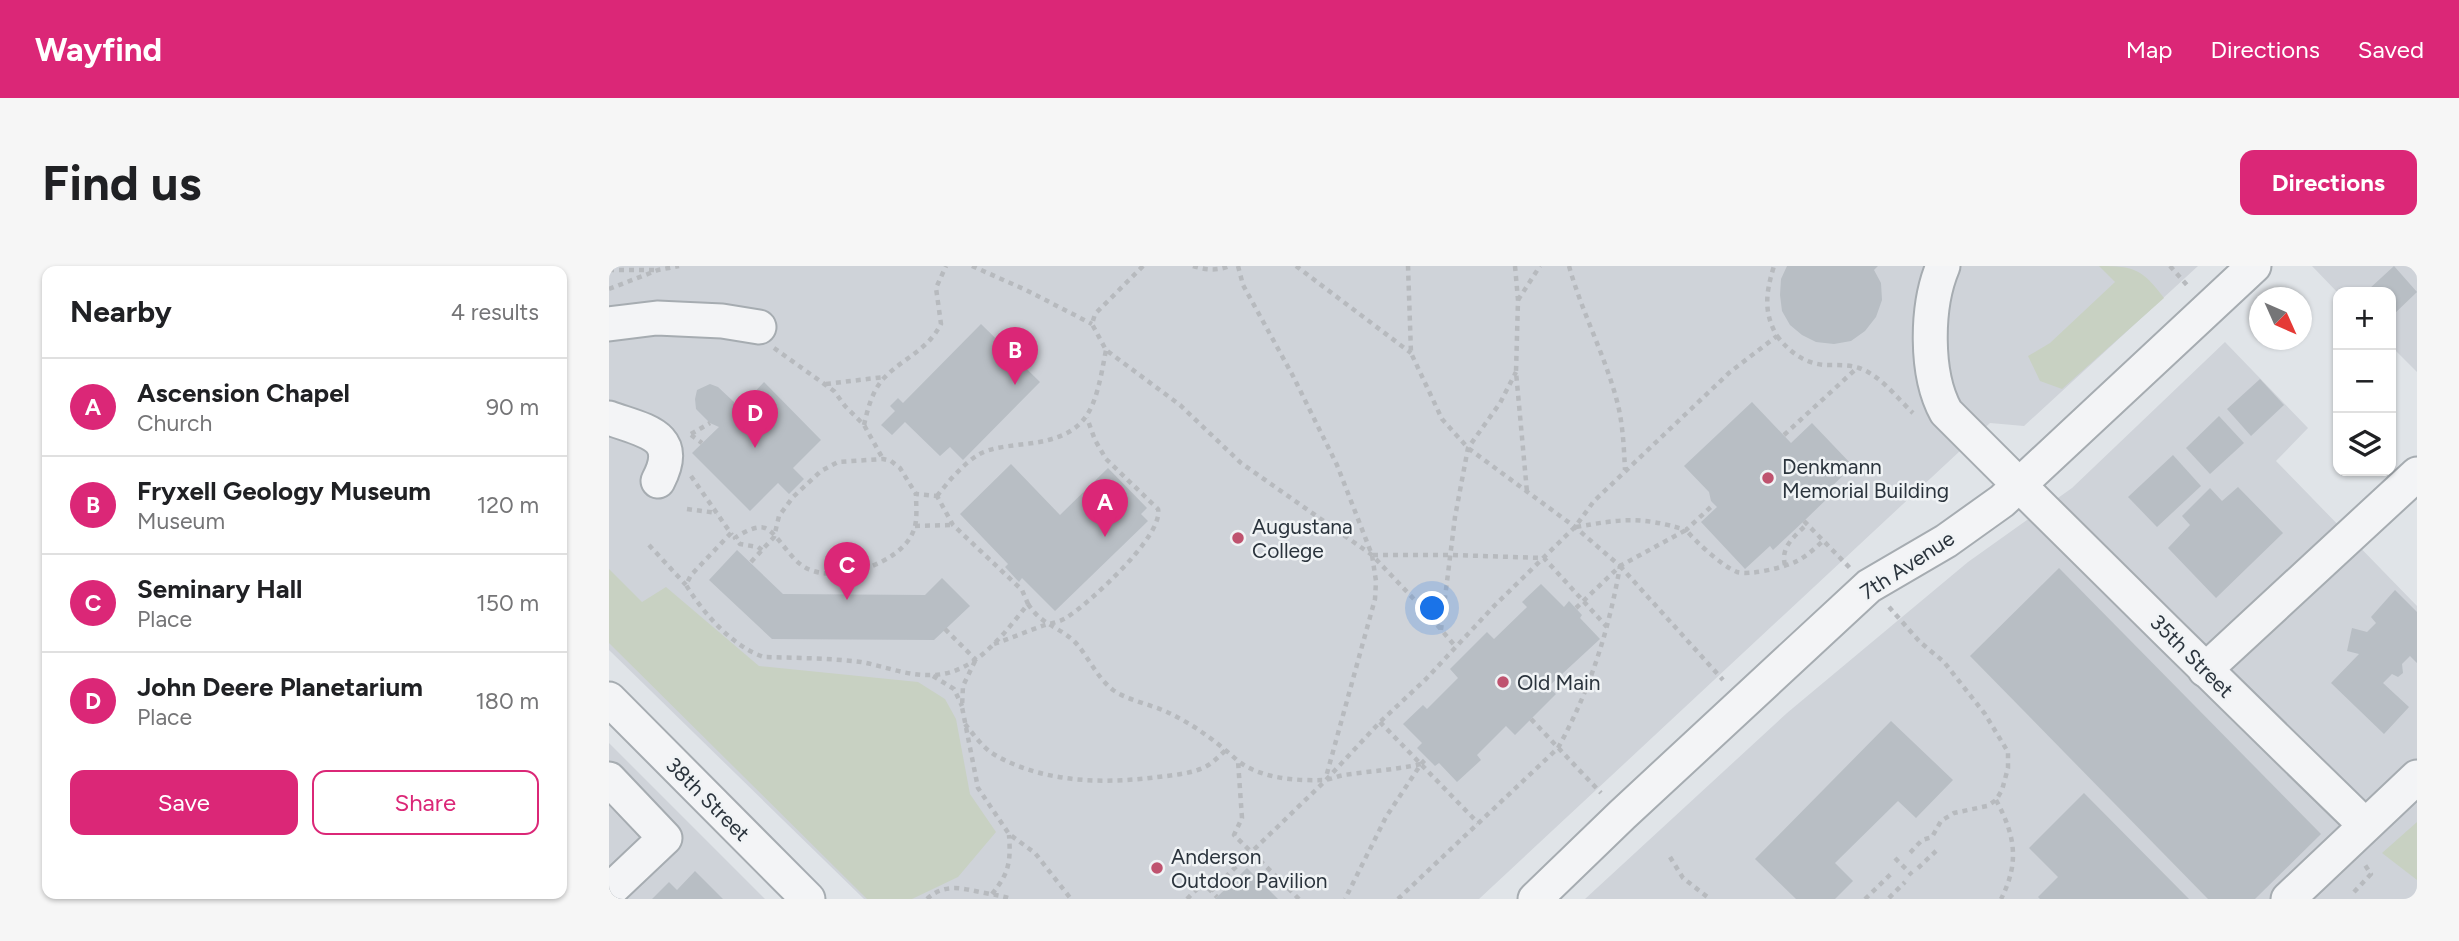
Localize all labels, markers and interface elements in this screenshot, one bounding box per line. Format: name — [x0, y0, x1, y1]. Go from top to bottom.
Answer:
text: Wayfind — [35, 30, 162, 69]
text: Map — [2126, 35, 2172, 64]
text: Directions — [2210, 35, 2320, 64]
text: Saved — [2358, 35, 2424, 64]
button: Directions — [2240, 150, 2417, 215]
text: Find us — [42, 153, 201, 212]
north arrow — [2249, 287, 2312, 350]
map controls — [2333, 287, 2396, 476]
button: + — [2333, 287, 2396, 350]
text: Nearby — [70, 293, 172, 330]
text: 4 results — [451, 298, 539, 326]
pin: B — [992, 327, 1038, 385]
button: − — [2333, 350, 2396, 413]
text: Ascension Chapel — [137, 377, 350, 409]
pin: D — [732, 390, 778, 448]
text: A — [85, 393, 101, 421]
text: 90 m — [486, 393, 539, 421]
text: Church — [137, 409, 212, 437]
button: layers — [2333, 413, 2396, 476]
place label: Denkmann Memorial Building — [1782, 454, 1949, 503]
marker: Denkmann Memorial Building — [1760, 470, 1776, 486]
text: Fryxell Geology Museum — [137, 475, 431, 507]
pin: A — [1082, 479, 1128, 537]
text: B — [86, 491, 100, 519]
text: 120 m — [477, 491, 539, 519]
text: Museum — [137, 507, 225, 535]
place label: Augustana College — [1252, 514, 1353, 563]
street label: 7th Avenue — [1855, 525, 1959, 605]
marker: Augustana College — [1230, 530, 1246, 546]
pin: C — [824, 542, 870, 600]
text: Seminary Hall — [137, 573, 302, 605]
text: C — [85, 589, 101, 617]
text: 150 m — [476, 589, 539, 617]
your location — [1415, 591, 1449, 625]
text: Place — [137, 605, 192, 633]
street label: 35th Street — [2145, 609, 2239, 703]
place label: Old Main — [1517, 670, 1600, 695]
text: John Deere Planetarium — [137, 671, 423, 703]
marker: Old Main — [1495, 674, 1511, 690]
text: D — [85, 687, 101, 715]
text: 180 m — [475, 687, 539, 715]
text: Place — [137, 703, 192, 731]
street label: 38th Street — [661, 752, 755, 846]
button: Save — [70, 770, 298, 835]
button: Share — [312, 770, 539, 835]
place label: Anderson Outdoor Pavilion — [1171, 844, 1328, 893]
marker: Anderson Outdoor Pavilion — [1149, 860, 1165, 876]

